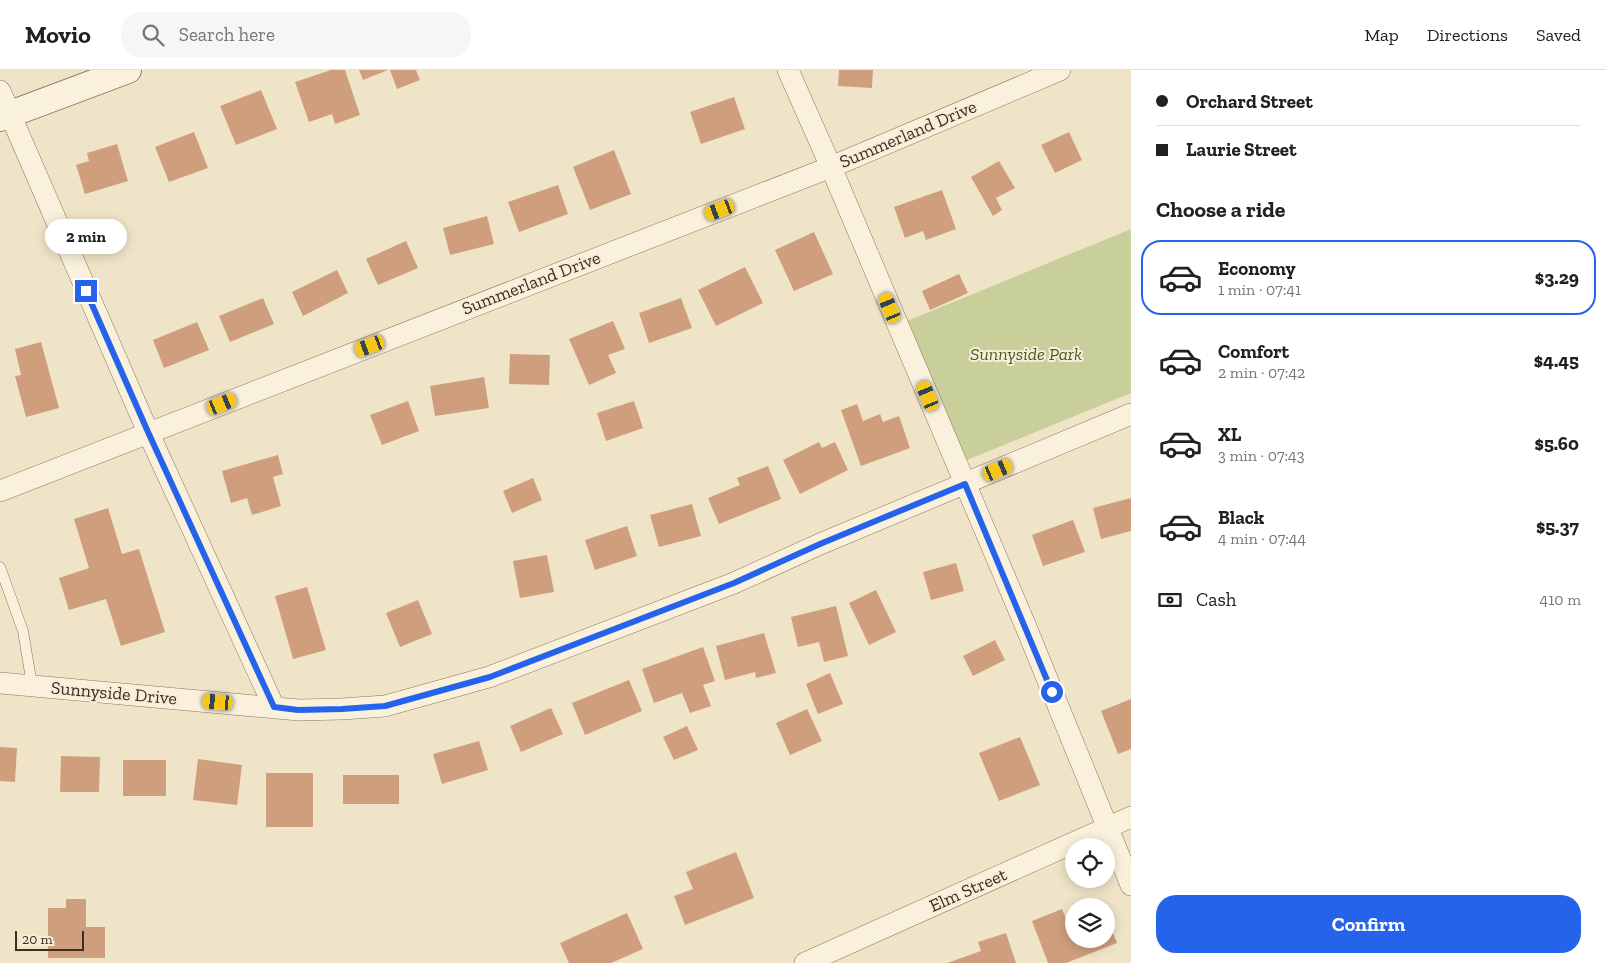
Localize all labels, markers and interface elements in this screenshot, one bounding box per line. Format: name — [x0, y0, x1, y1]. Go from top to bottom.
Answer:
search box — [121, 12, 471, 57]
text: Movio — [25, 20, 91, 49]
icon: search — [139, 21, 167, 49]
text: Search here — [179, 23, 275, 46]
text: Map — [1364, 24, 1399, 46]
text: Directions — [1427, 24, 1508, 46]
text: Saved — [1536, 24, 1581, 46]
text: Orchard Street — [1186, 90, 1313, 113]
street label: Summerland Drive — [836, 95, 980, 173]
text: Laurie Street — [1186, 138, 1297, 161]
text: Choose a ride — [1156, 196, 1286, 223]
car — [703, 198, 736, 222]
callout: 2 min — [45, 218, 127, 254]
text: 2 min — [66, 227, 106, 246]
street label: Summerland Drive — [459, 246, 603, 320]
icon: car — [1158, 255, 1203, 300]
text: Economy — [1218, 257, 1296, 280]
text: $3.29 — [1535, 266, 1579, 289]
route end — [75, 280, 97, 302]
text: 1 min · 07:41 — [1218, 280, 1301, 299]
car — [877, 291, 902, 325]
car — [353, 334, 386, 358]
icon: car — [1158, 338, 1203, 383]
text: Comfort — [1218, 340, 1289, 363]
park label: Sunnyside Park — [970, 343, 1082, 365]
text: $4.45 — [1534, 349, 1579, 372]
text: 2 min · 07:42 — [1218, 363, 1305, 382]
car — [915, 379, 940, 413]
car — [205, 391, 238, 417]
icon: car — [1158, 421, 1203, 466]
text: XL — [1218, 423, 1241, 446]
text: $5.60 — [1535, 432, 1579, 455]
text: 3 min · 07:43 — [1218, 446, 1304, 465]
car — [981, 457, 1014, 483]
icon: car — [1158, 504, 1203, 549]
text: Black — [1218, 506, 1264, 529]
text: $5.37 — [1536, 515, 1579, 538]
text: 4 min · 07:44 — [1218, 529, 1306, 548]
icon: cash — [1156, 586, 1184, 614]
text: Cash — [1196, 588, 1236, 611]
text: 410 m — [1540, 590, 1581, 609]
street label: Sunnyside Drive — [50, 677, 178, 709]
route start — [1041, 681, 1063, 703]
car — [202, 693, 233, 711]
map controls — [1065, 838, 1115, 948]
button: locate — [1065, 838, 1115, 888]
street label: Elm Street — [926, 863, 1010, 917]
button: Confirm — [1156, 895, 1581, 953]
button: layers — [1065, 898, 1115, 948]
scale bar — [15, 928, 84, 951]
text: 20 m — [22, 931, 53, 948]

